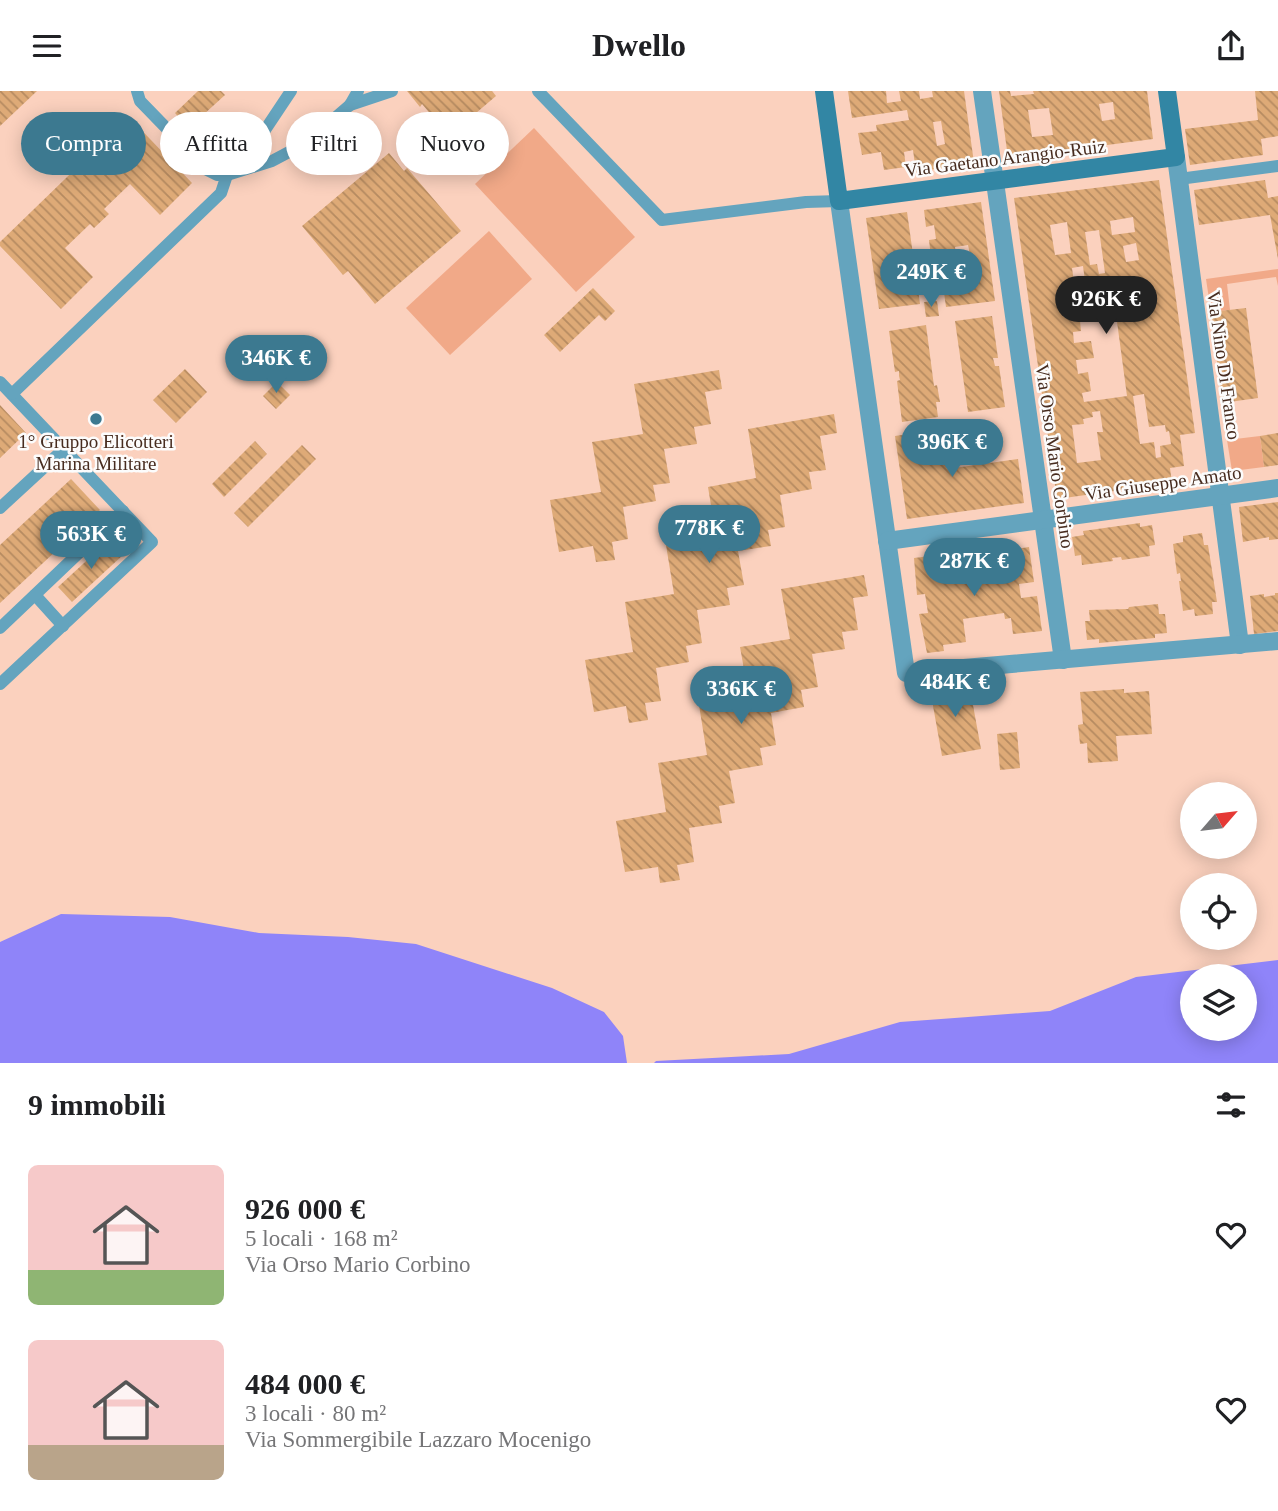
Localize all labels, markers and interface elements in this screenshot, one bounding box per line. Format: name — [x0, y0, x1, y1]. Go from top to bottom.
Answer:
icon: menu — [28, 27, 66, 65]
text: Dwello — [592, 27, 686, 63]
icon: share — [1212, 27, 1250, 65]
chip: Compra — [21, 112, 146, 175]
chip: Affitta — [160, 112, 272, 175]
chip: Filtri — [286, 112, 382, 175]
chip: Nuovo — [396, 112, 509, 175]
street label: Via Gaetano Arangio-Ruiz — [903, 135, 1107, 181]
pin: 249K € — [874, 249, 988, 309]
text: 249K € — [896, 259, 966, 284]
pin: 926K € — [1049, 277, 1163, 336]
text: 926K € — [1071, 286, 1141, 311]
street label: Via Nino Di Franco — [1203, 289, 1245, 441]
pin: 346K € — [219, 335, 333, 395]
text: 346K € — [241, 345, 311, 370]
street label: Via Orso Mario Corbino — [1032, 362, 1078, 550]
marker: 1° Gruppo Elicotteri Marina Militare — [88, 411, 104, 427]
pin: 396K € — [895, 419, 1009, 479]
text: 396K € — [917, 429, 987, 454]
place label: 1° Gruppo Elicotteri Marina Militare — [18, 431, 174, 474]
street label: Via Giuseppe Amato — [1083, 462, 1243, 504]
pin: 778K € — [652, 505, 766, 565]
pin: 563K € — [34, 511, 148, 571]
text: 778K € — [674, 515, 744, 540]
text: 563K € — [56, 521, 126, 546]
pin: 287K € — [917, 539, 1031, 598]
text: 287K € — [939, 548, 1009, 573]
pin: 484K € — [898, 659, 1012, 719]
pin: 336K € — [684, 667, 798, 726]
text: 484K € — [920, 669, 990, 694]
text: 336K € — [706, 676, 776, 701]
north arrow — [1180, 782, 1256, 859]
map controls — [1180, 782, 1257, 1041]
button: locate — [1180, 873, 1257, 950]
button: layers — [1180, 964, 1257, 1041]
icon: filters — [1212, 1086, 1250, 1124]
text: 9 immobili — [28, 1088, 166, 1121]
text: 926 000 € — [245, 1192, 365, 1225]
icon: home — [84, 1193, 168, 1277]
icon: heart — [1212, 1216, 1250, 1254]
text: 5 locali · 168 m² — [245, 1226, 398, 1251]
text: Via Orso Mario Corbino — [245, 1252, 470, 1277]
text: 484 000 € — [245, 1367, 365, 1400]
icon: home — [84, 1368, 168, 1452]
icon: heart — [1212, 1391, 1250, 1429]
text: 3 locali · 80 m² — [245, 1401, 386, 1426]
text: Via Sommergibile Lazzaro Mocenigo — [245, 1427, 591, 1452]

